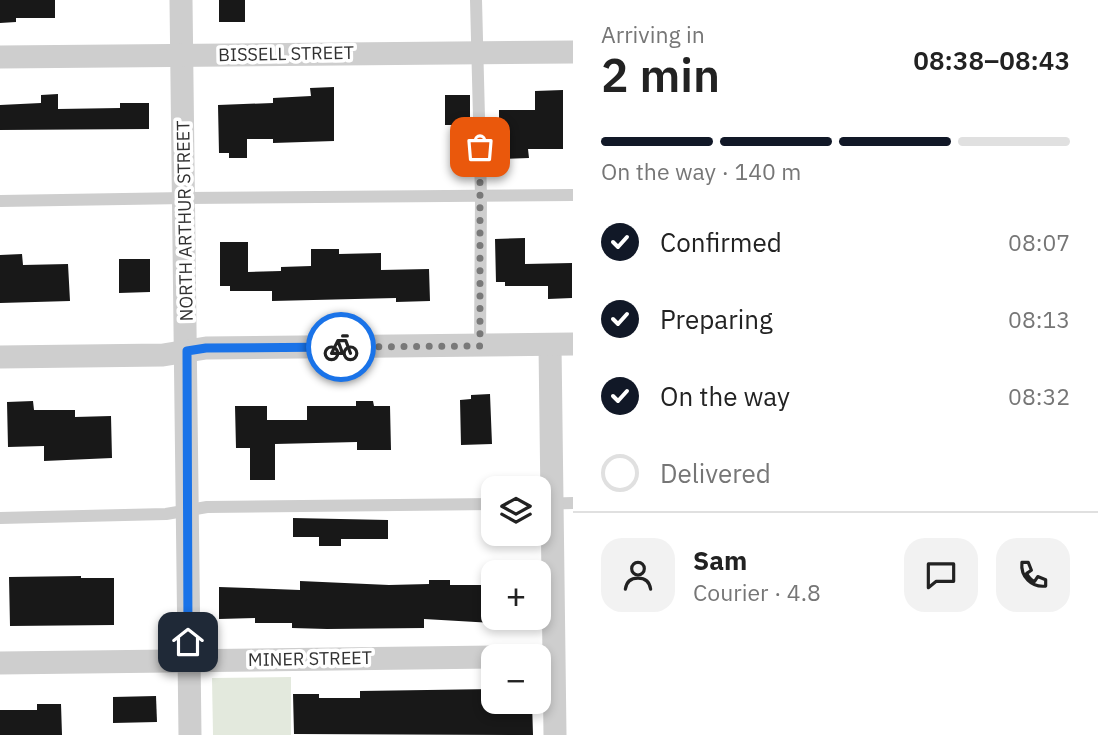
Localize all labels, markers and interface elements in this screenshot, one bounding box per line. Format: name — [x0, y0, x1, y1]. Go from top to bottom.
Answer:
text: Arriving in — [601, 19, 705, 49]
street label: BISSELL STREET — [218, 41, 354, 66]
text: 08:38–08:43 — [913, 43, 1070, 77]
text: 2 min — [601, 45, 720, 105]
pin — [450, 117, 510, 177]
street label: NORTH ARTHUR STREET — [171, 120, 198, 322]
icon: bag — [461, 128, 499, 166]
text: On the way · 140 m — [601, 156, 801, 186]
icon: check — [601, 223, 639, 261]
text: Confirmed — [660, 225, 782, 259]
text: 08:07 — [1008, 227, 1070, 257]
icon: check — [601, 300, 639, 338]
text: Preparing — [660, 302, 773, 336]
text: 08:13 — [1008, 304, 1070, 334]
courier — [306, 312, 376, 382]
icon: bike — [322, 328, 360, 366]
icon: check — [601, 377, 639, 415]
text: On the way — [660, 379, 790, 413]
text: 08:32 — [1008, 381, 1070, 411]
text: Delivered — [660, 456, 771, 490]
map controls — [481, 476, 551, 714]
button: layers — [481, 476, 551, 546]
button: person — [601, 538, 675, 612]
button: chat — [904, 538, 978, 612]
button: phone — [996, 538, 1070, 612]
text: Sam — [693, 543, 747, 577]
button: + — [481, 560, 551, 630]
text: Courier · 4.8 — [693, 577, 821, 607]
pin — [158, 612, 218, 672]
icon: home — [169, 623, 207, 661]
button: − — [481, 644, 551, 714]
street label: MINER STREET — [248, 646, 372, 671]

